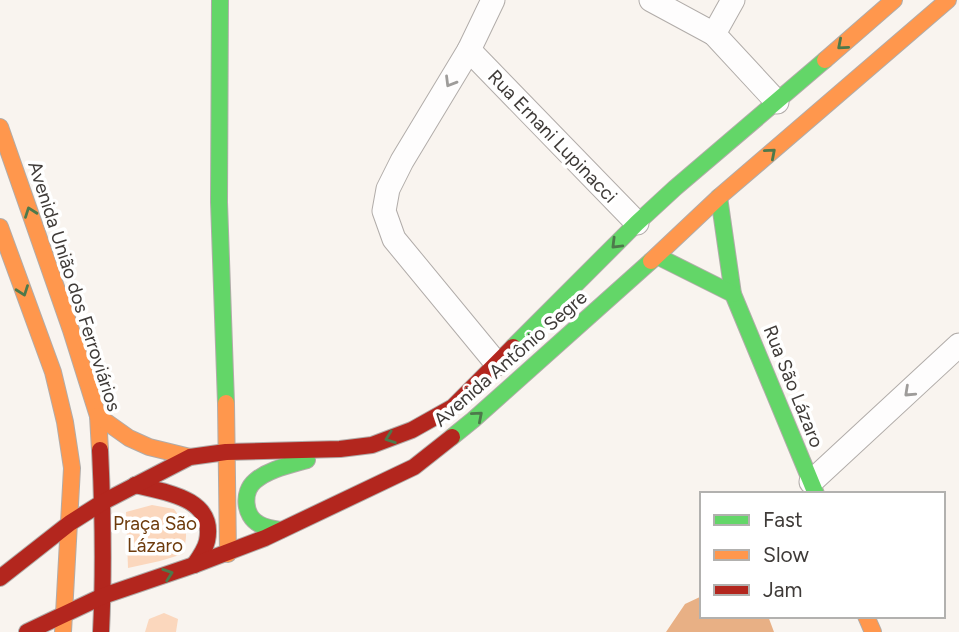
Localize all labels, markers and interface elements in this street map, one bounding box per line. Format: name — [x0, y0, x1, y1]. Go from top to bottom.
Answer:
one-way arrow — [838, 37, 851, 49]
street label: Rua Ernani Lupinacci — [483, 65, 622, 208]
one-way arrow — [445, 75, 458, 88]
one-way arrow — [763, 149, 776, 161]
street label: Avenida União dos Ferroviários — [23, 158, 126, 414]
one-way arrow — [24, 206, 38, 219]
one-way arrow — [612, 235, 625, 248]
one-way arrow — [15, 285, 29, 297]
street label: Avenida Antônio Segre — [429, 286, 592, 431]
street label: Rua São Lázaro — [759, 322, 829, 451]
one-way arrow — [904, 383, 917, 396]
one-way arrow — [469, 412, 482, 424]
one-way arrow — [385, 430, 397, 444]
legend — [700, 492, 945, 618]
text: Fast — [763, 507, 803, 532]
park label: Praça São Lázaro — [113, 512, 197, 557]
text: Slow — [763, 542, 809, 567]
one-way arrow — [162, 568, 174, 582]
text: Jam — [763, 577, 802, 602]

